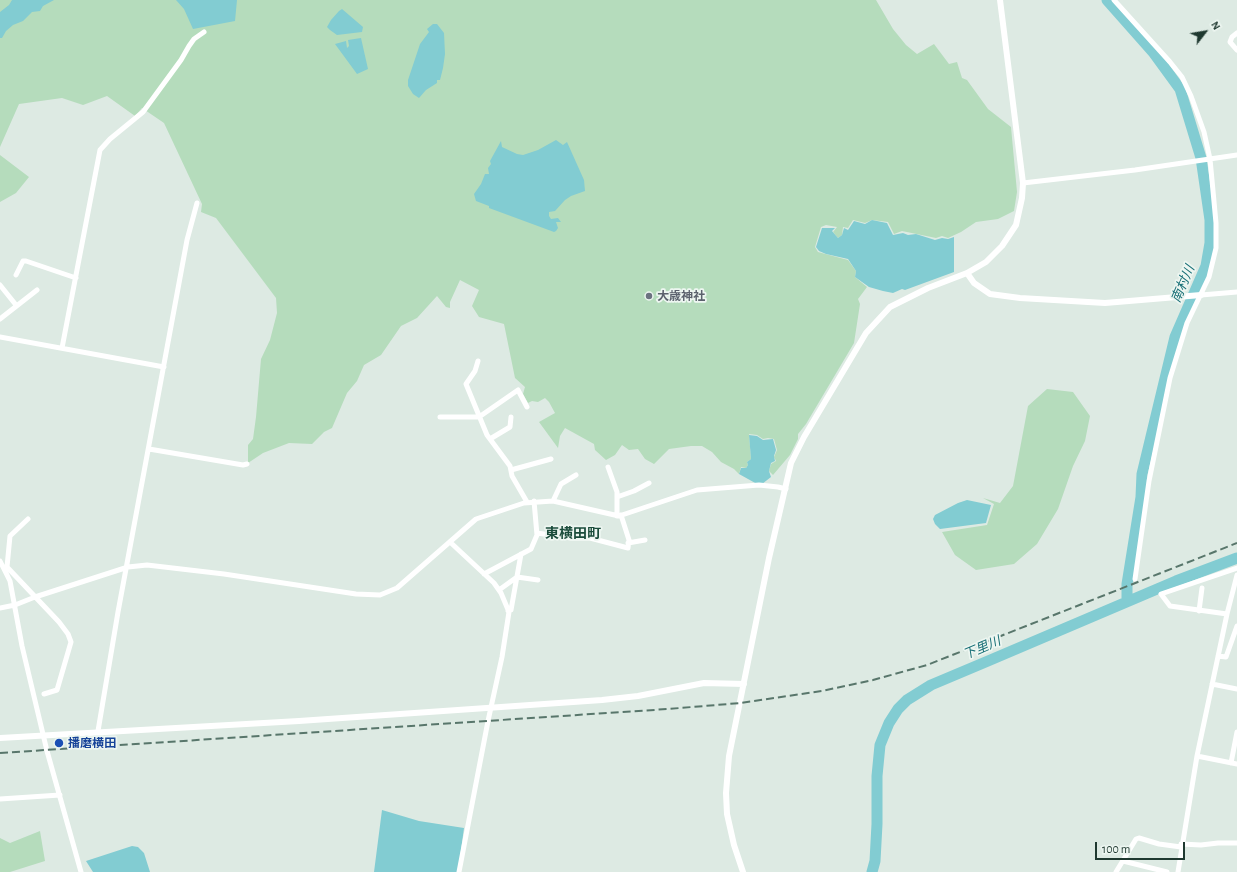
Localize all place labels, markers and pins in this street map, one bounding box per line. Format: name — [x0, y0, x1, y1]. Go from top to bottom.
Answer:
place label: 大歳神社 — [657, 289, 705, 303]
marker: 大歳神社 — [644, 291, 654, 301]
place label: 播磨横田 — [68, 736, 116, 750]
marker: 播磨横田 — [53, 737, 65, 749]

